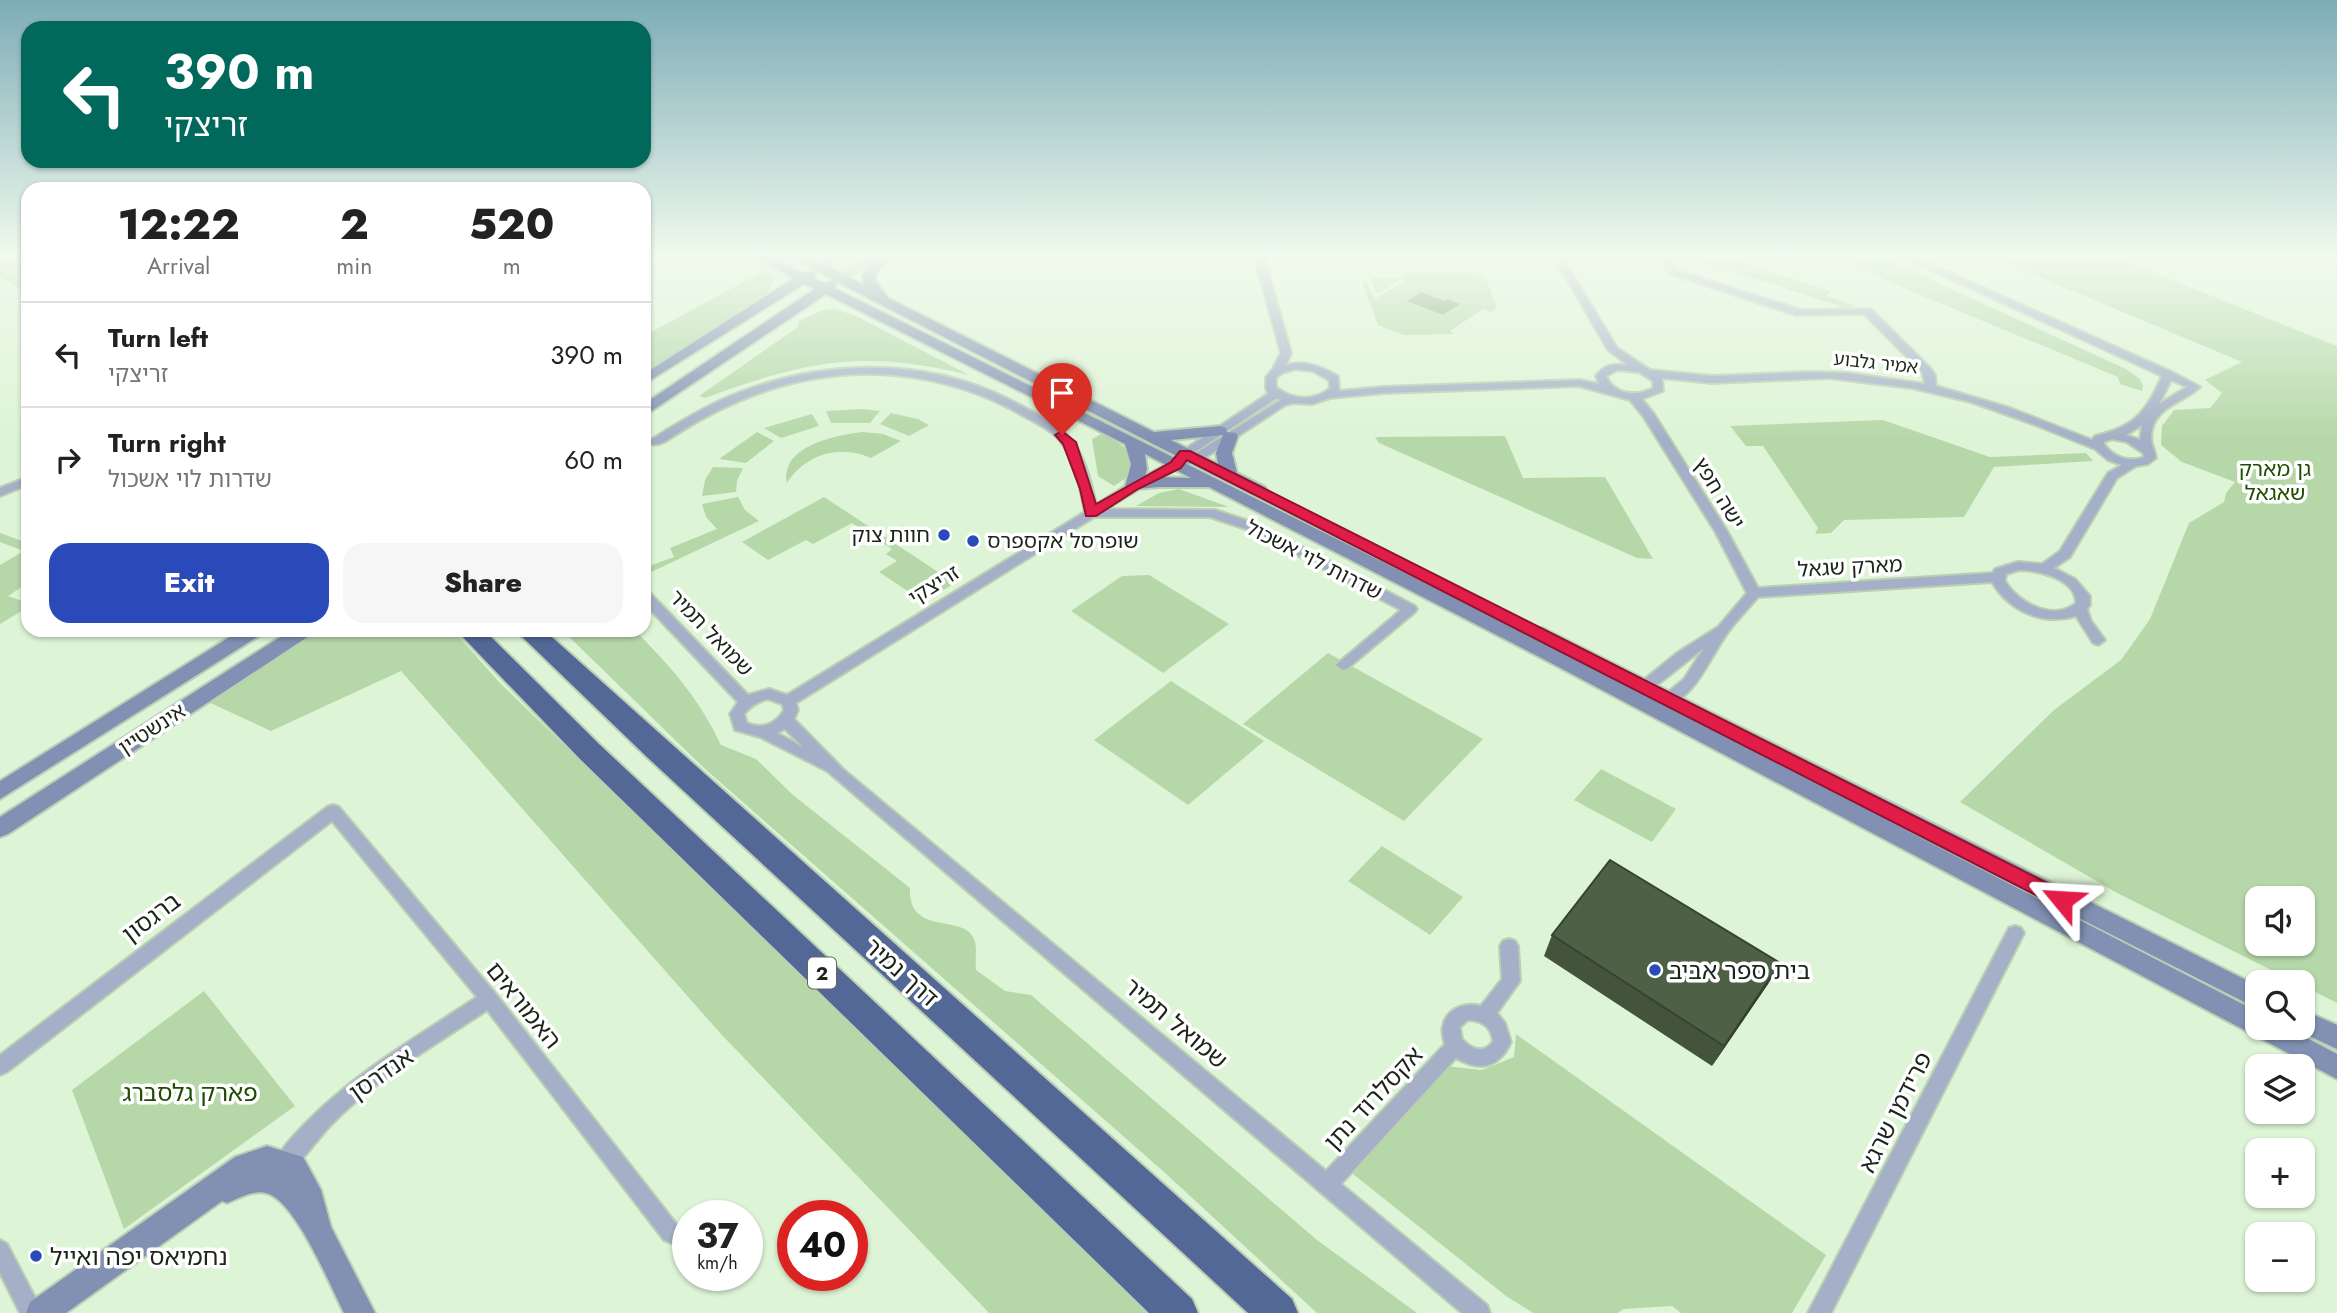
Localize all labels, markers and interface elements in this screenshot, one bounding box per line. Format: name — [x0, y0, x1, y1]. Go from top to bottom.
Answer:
text: 390 m — [164, 37, 315, 107]
icon: left — [49, 49, 140, 140]
text: זריצקי — [164, 102, 248, 148]
text: 12:22 — [118, 194, 240, 255]
text: 2 — [340, 194, 369, 255]
text: 520 — [469, 194, 554, 255]
text: Arrival — [147, 249, 210, 283]
text: min — [336, 249, 372, 283]
text: m — [503, 249, 521, 283]
text: Turn left — [108, 319, 208, 357]
icon: left — [49, 336, 87, 374]
text: 390 m — [550, 336, 623, 374]
street label: אמיר גלבוע — [1833, 346, 1919, 380]
text: זריצקי — [108, 357, 168, 391]
pin — [1032, 363, 1092, 435]
icon: arrive — [1043, 374, 1081, 412]
text: Turn right — [108, 424, 226, 462]
icon: right — [49, 441, 87, 479]
text: 60 m — [564, 441, 623, 479]
street label: ישה חפץ — [1686, 452, 1752, 534]
park label: גן מארק שאגאל — [2239, 454, 2311, 508]
text: שדרות לוי אשכול — [108, 462, 272, 496]
street label: שדרות לוי אשכול — [1241, 513, 1387, 607]
place label: חוות צוק — [852, 520, 930, 550]
place label: שופרסל אקספרס — [987, 526, 1139, 556]
marker: חוות צוק — [936, 527, 952, 543]
marker: שופרסל אקספרס — [965, 533, 981, 549]
button: Exit — [49, 543, 329, 623]
button: Share — [343, 543, 623, 623]
street label: מארק שגאל — [1797, 549, 1903, 585]
street label: זריצקי — [903, 558, 965, 612]
street label: שמואל תמיר — [662, 583, 760, 683]
street label: אינשטיין — [112, 696, 192, 762]
position arrow — [2025, 863, 2099, 937]
street label: ברגסון — [114, 883, 188, 951]
map controls — [2245, 886, 2315, 1292]
button: sound — [2245, 886, 2315, 956]
street label: דרך נמיר — [857, 929, 947, 1015]
place label: בית ספר אביב — [1669, 953, 1810, 988]
street label: האמוראים — [478, 954, 570, 1056]
road number: 2 — [808, 958, 836, 988]
marker: בית ספר אביב — [1647, 962, 1663, 978]
street label: שמואל תמיר — [1117, 969, 1235, 1077]
button: search — [2245, 970, 2315, 1040]
street label: אקסלרוד נתן — [1315, 1038, 1431, 1158]
street label: אנדרסן — [341, 1039, 421, 1109]
street label: פרידמן שרגא — [1850, 1045, 1940, 1179]
button: layers — [2245, 1054, 2315, 1124]
park label: פארק גלסברג — [122, 1075, 258, 1110]
button: + — [2245, 1138, 2315, 1208]
speed limit sign: 40 — [777, 1200, 868, 1291]
text: 37 — [696, 1211, 739, 1261]
button: − — [2245, 1222, 2315, 1292]
place label: נחמיאס יפה ואייל — [50, 1239, 228, 1274]
marker: נחמיאס יפה ואייל — [28, 1248, 44, 1264]
text: km/h — [697, 1250, 738, 1276]

